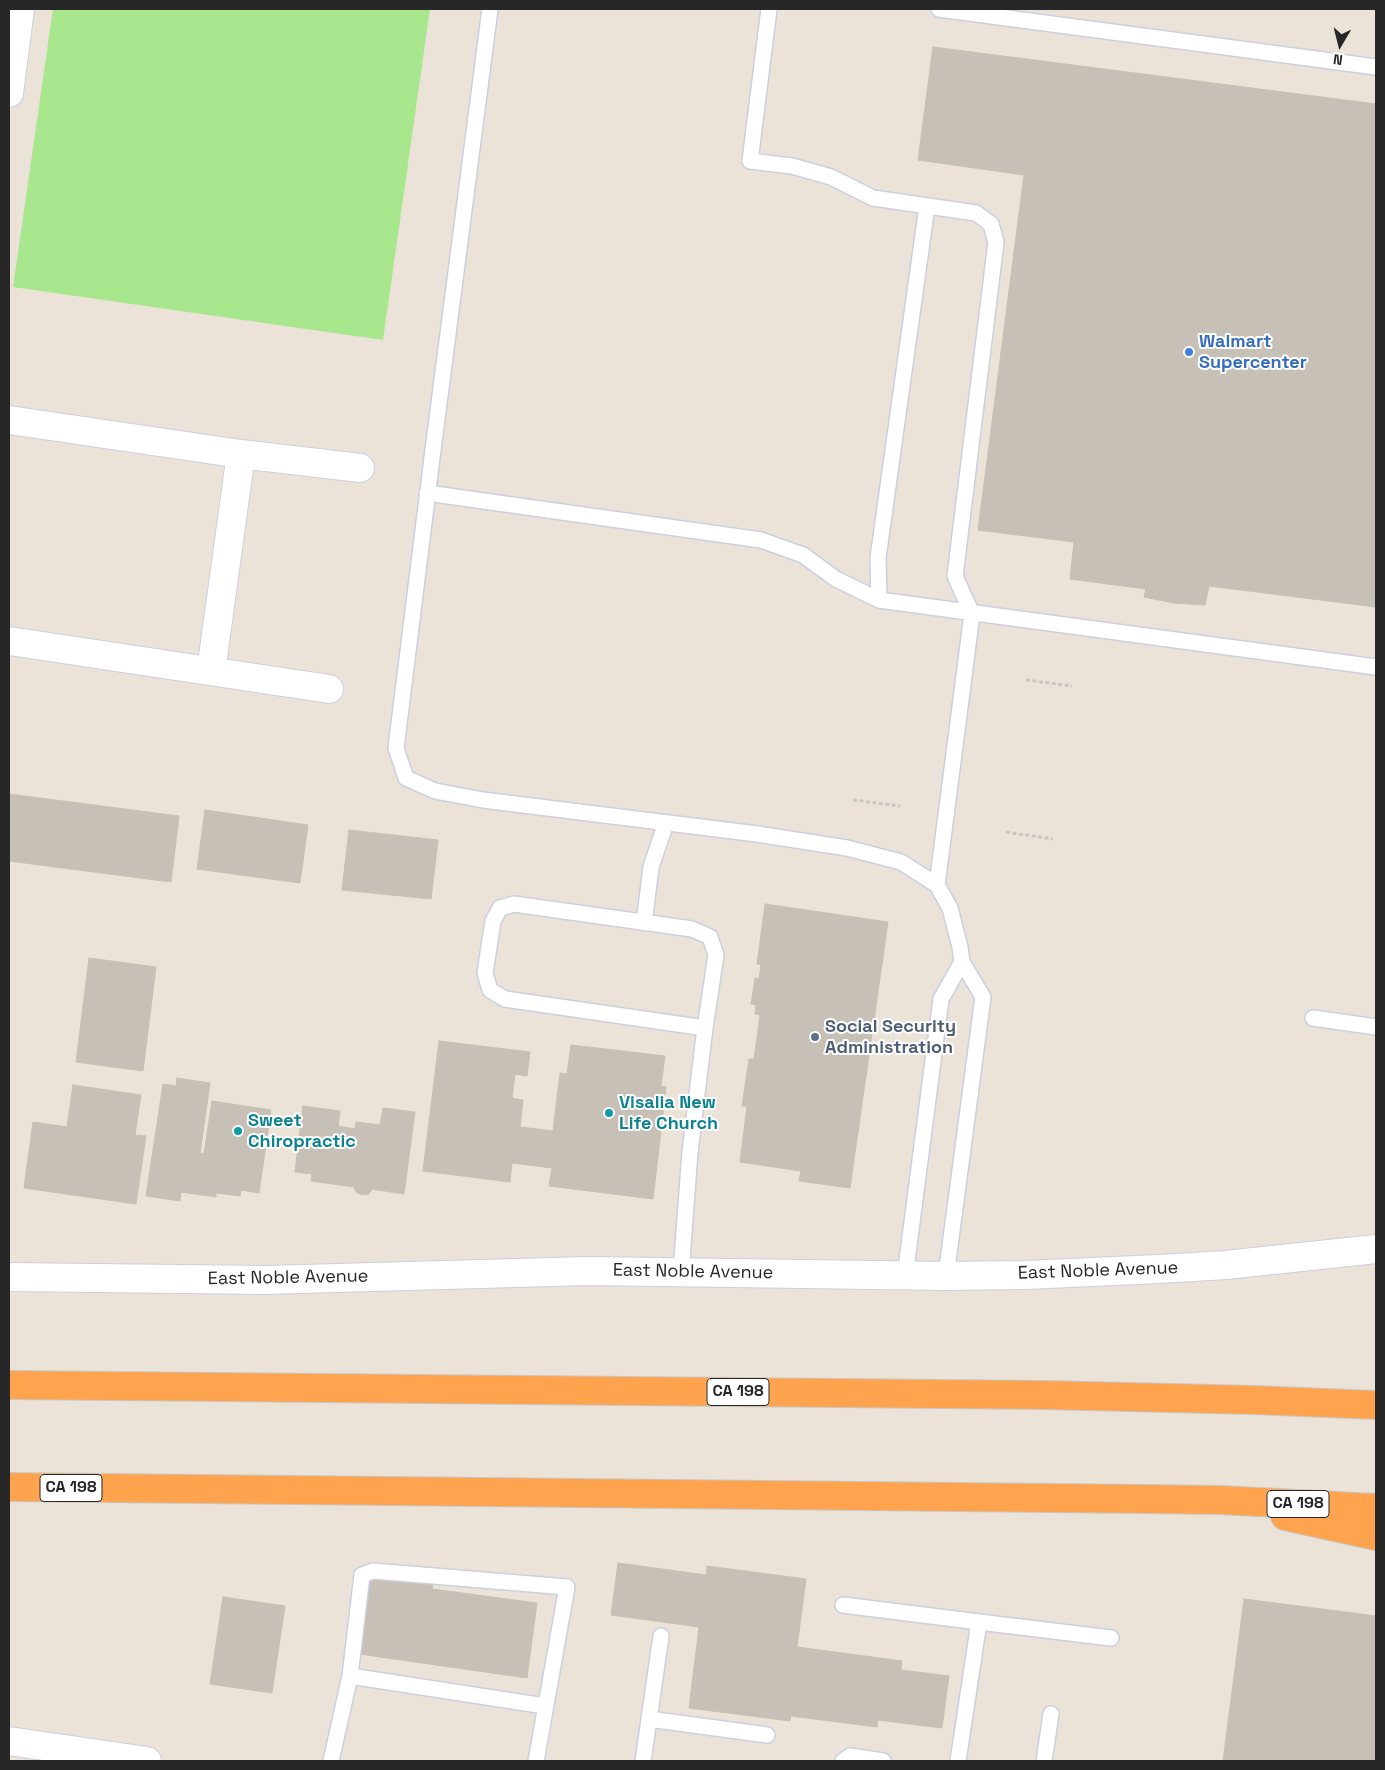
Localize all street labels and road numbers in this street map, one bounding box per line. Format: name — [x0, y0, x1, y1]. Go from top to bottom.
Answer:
street label: East Noble Avenue — [1017, 1257, 1179, 1285]
street label: East Noble Avenue — [613, 1260, 773, 1284]
street label: East Noble Avenue — [208, 1266, 368, 1290]
road number: CA 198 — [707, 1378, 769, 1405]
road number: CA 198 — [40, 1475, 102, 1502]
road number: CA 198 — [1267, 1490, 1329, 1518]

